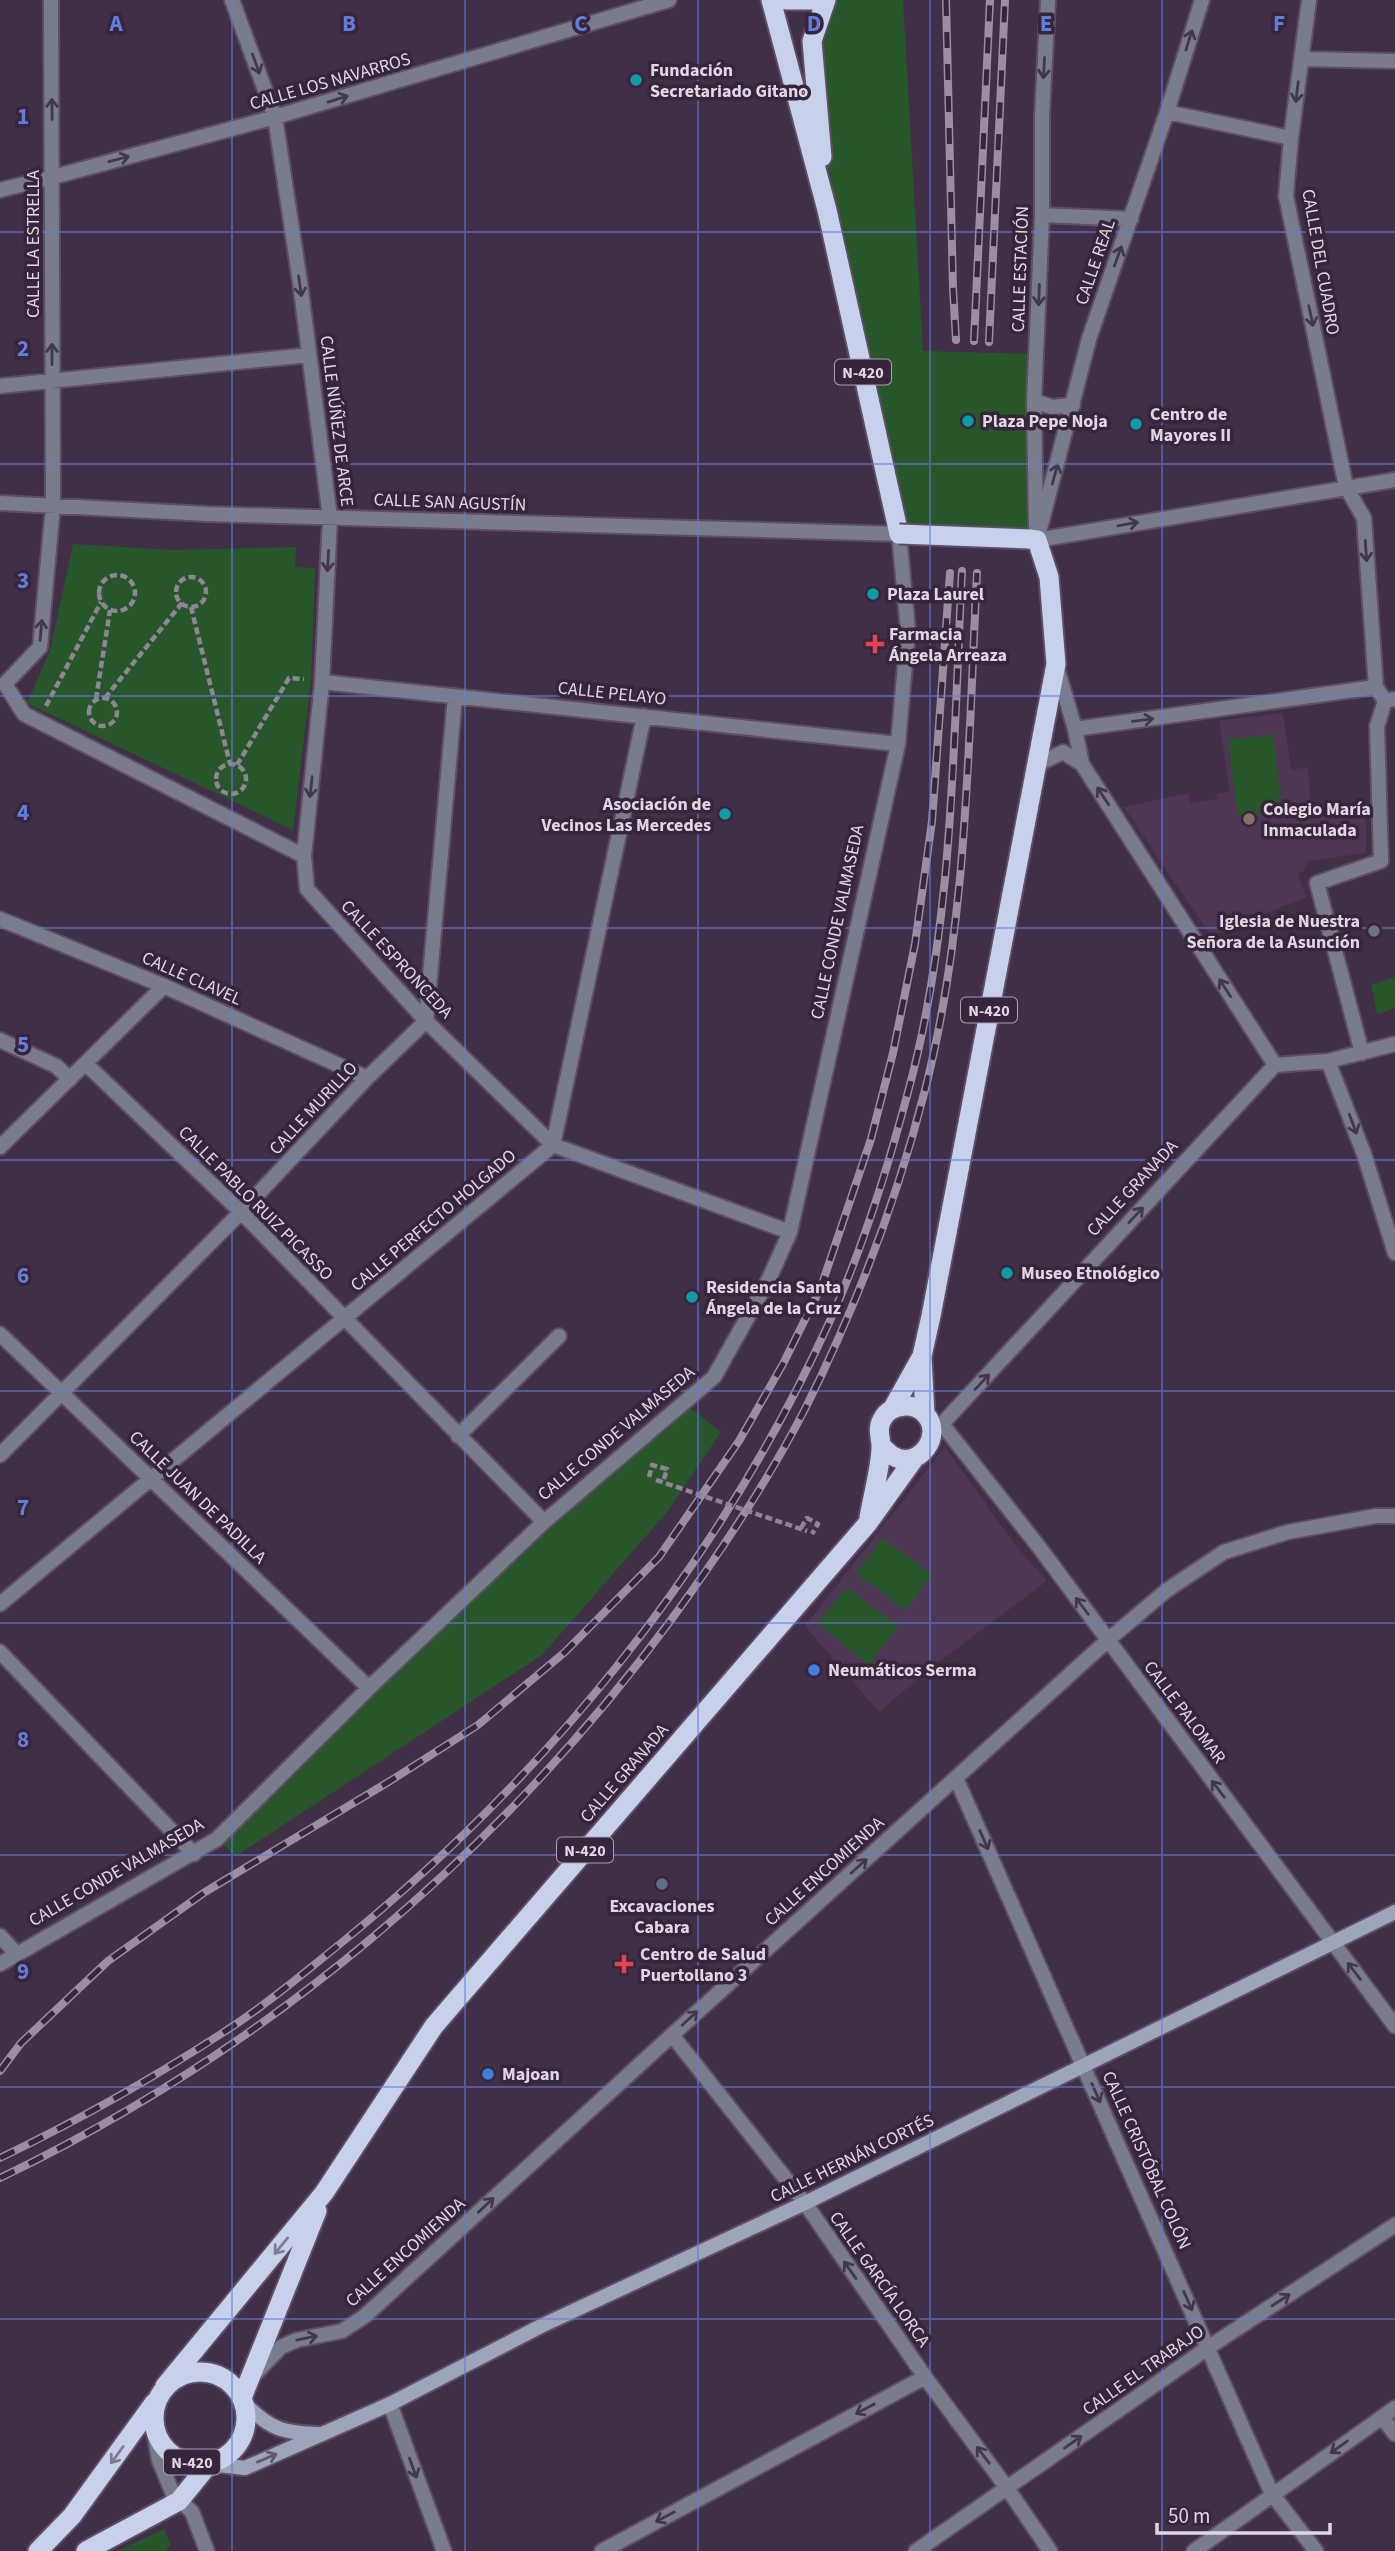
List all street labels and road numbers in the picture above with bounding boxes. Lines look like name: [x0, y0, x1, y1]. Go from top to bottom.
street label: CALLE LOS NAVARROS: [247, 47, 413, 116]
street label: CALLE LA ESTRELLA: [21, 170, 46, 318]
street label: CALLE DEL CUADRO: [1295, 187, 1346, 337]
street label: CALLE ESTACIÓN: [1006, 205, 1035, 333]
street label: CALLE REAL: [1069, 216, 1122, 308]
street label: CALLE NÚÑEZ DE ARCE: [314, 334, 359, 508]
road number: N-420: [835, 360, 891, 384]
street label: CALLE SAN AGUSTÍN: [373, 487, 527, 518]
street label: CALLE PELAYO: [556, 675, 667, 712]
street label: CALLE CONDE VALMASEDA: [805, 822, 870, 1022]
street label: CALLE ESPRONCEDA: [335, 894, 459, 1024]
street label: CALLE CLAVEL: [138, 945, 246, 1012]
road number: N-420: [961, 998, 1017, 1022]
street label: CALLE MURILLO: [264, 1056, 363, 1160]
street label: CALLE PABLO RUIZ PICASSO: [173, 1120, 339, 1286]
street label: CALLE GRANADA: [1081, 1134, 1184, 1242]
street label: CALLE PERFECTO HOLGADO: [345, 1143, 522, 1297]
street label: CALLE CONDE VALMASEDA: [532, 1360, 700, 1507]
street label: CALLE JUAN DE PADILLA: [124, 1425, 272, 1570]
street label: CALLE PALOMAR: [1138, 1656, 1232, 1769]
street label: CALLE GRANADA: [574, 1718, 675, 1828]
street label: CALLE ENCOMIENDA: [759, 1811, 890, 1932]
street label: CALLE CONDE VALMASEDA: [24, 1812, 209, 1933]
road number: N-420: [557, 1838, 613, 1862]
street label: CALLE CRISTÓBAL COLÓN: [1096, 2067, 1197, 2253]
street label: CALLE HERNÁN CORTÉS: [766, 2108, 938, 2209]
street label: CALLE ENCOMIENDA: [340, 2192, 471, 2313]
street label: CALLE GARCÍA LORCA: [823, 2206, 936, 2352]
street label: CALLE EL TRABAJO: [1078, 2319, 1209, 2422]
road number: N-420: [164, 2450, 220, 2474]

